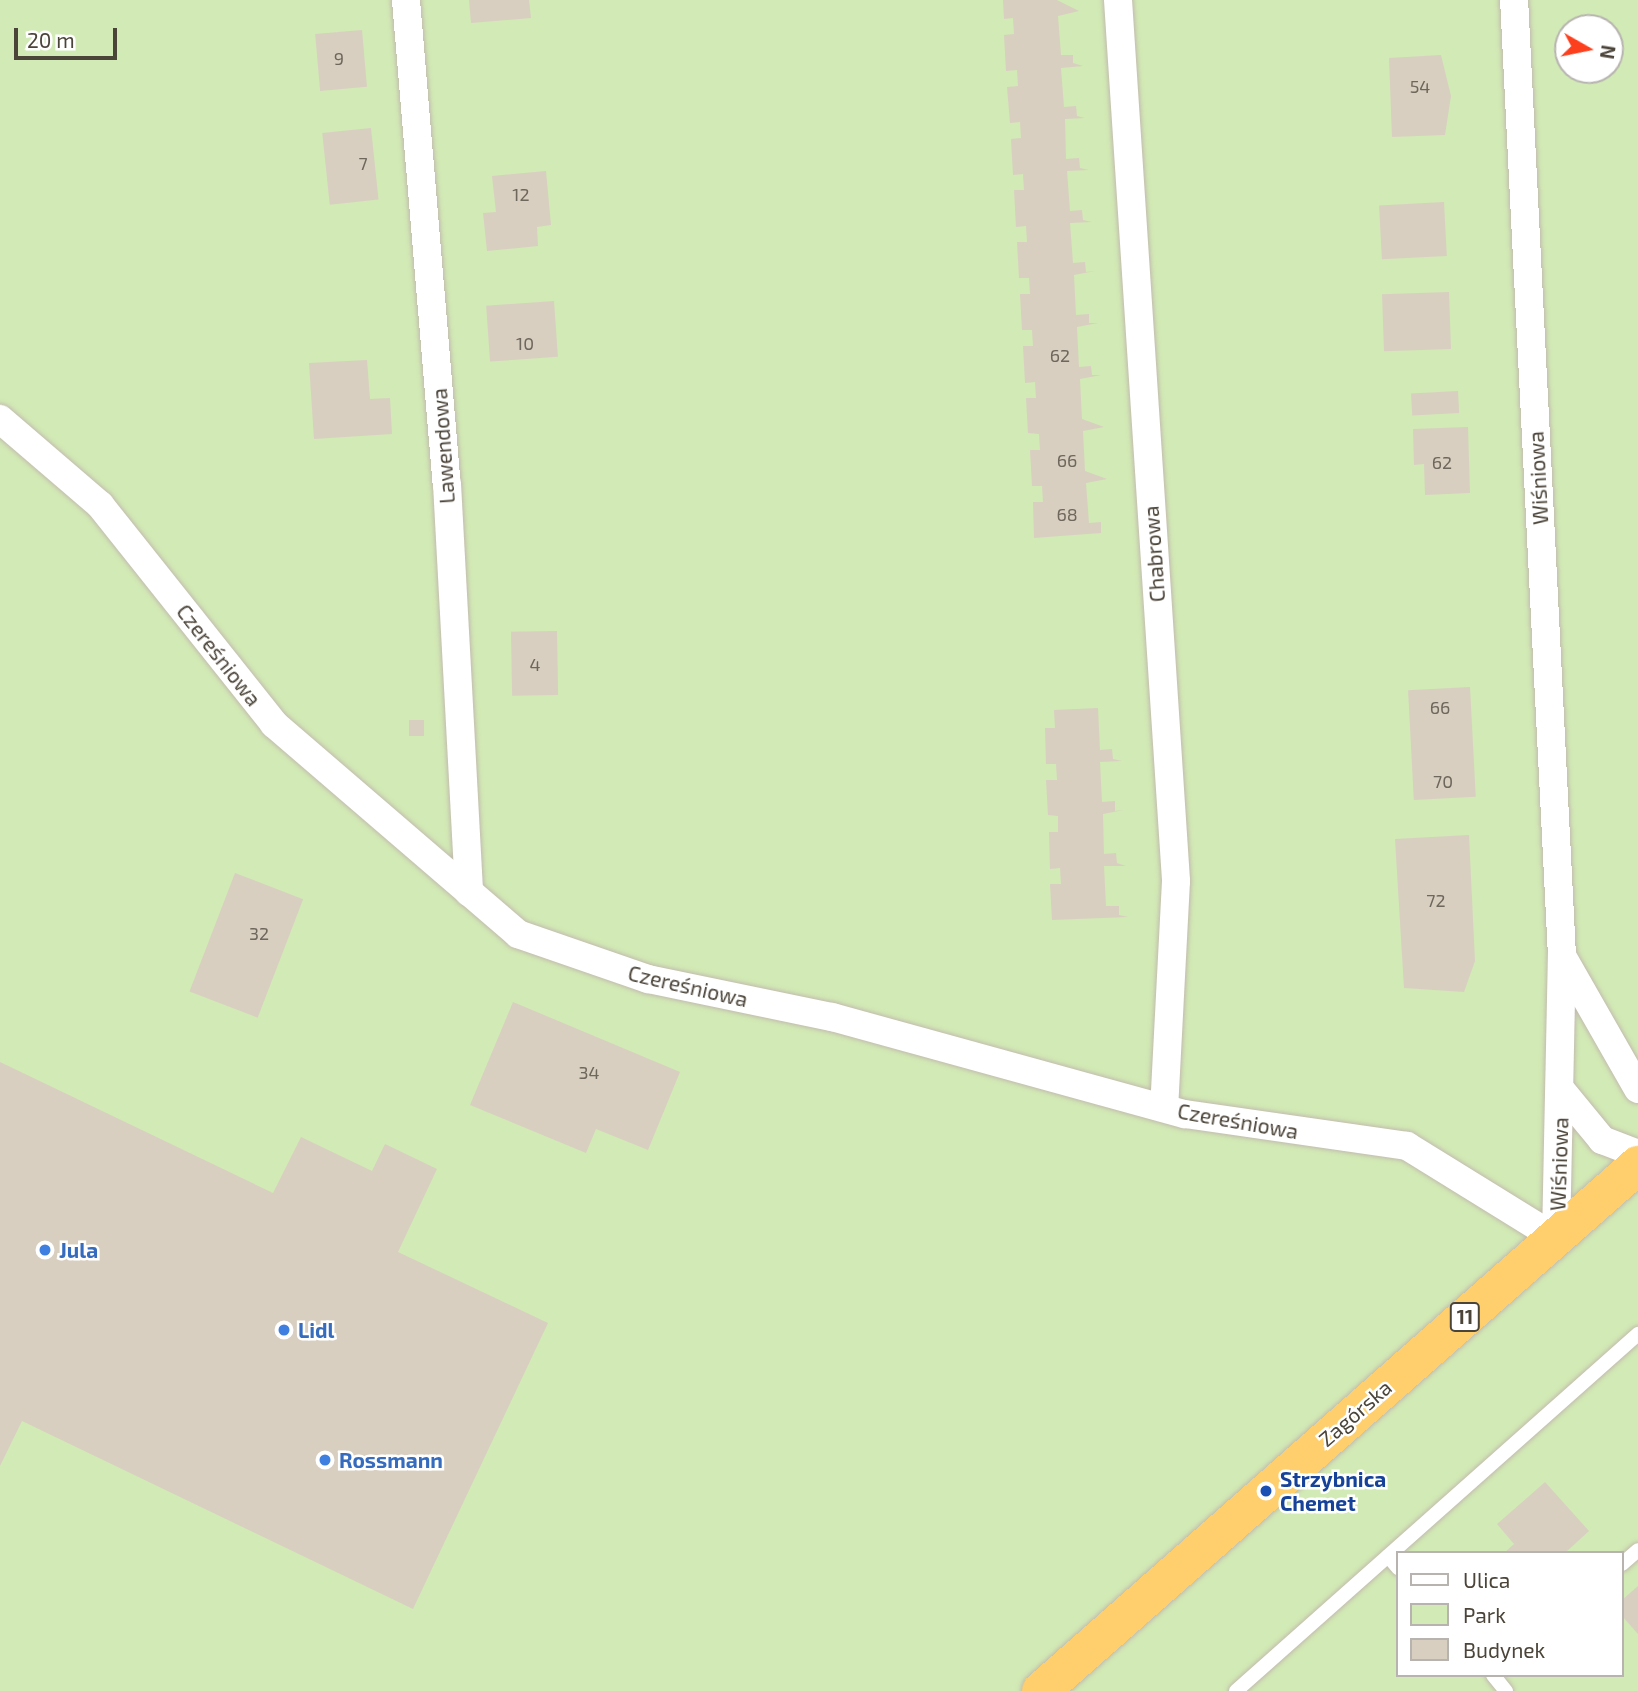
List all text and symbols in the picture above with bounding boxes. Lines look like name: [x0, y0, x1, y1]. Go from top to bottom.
scale bar: [18, 14, 121, 58]
north arrow: [1554, 14, 1624, 84]
text: 20 m: [27, 27, 75, 52]
text: N: [1596, 43, 1621, 61]
house number: 9: [334, 47, 344, 69]
house number: 54: [1410, 75, 1430, 97]
house number: 7: [358, 152, 368, 174]
house number: 12: [512, 183, 530, 205]
house number: 10: [516, 332, 534, 354]
house number: 62: [1050, 344, 1070, 366]
street label: Lawendowa: [426, 387, 460, 505]
street label: Wiśniowa: [1523, 430, 1553, 526]
house number: 66: [1057, 449, 1077, 471]
house number: 62: [1432, 451, 1452, 473]
house number: 68: [1056, 503, 1078, 525]
street label: Chabrowa: [1138, 505, 1170, 603]
street label: Czereśniowa: [171, 599, 267, 711]
house number: 4: [529, 653, 541, 675]
house number: 66: [1430, 696, 1450, 718]
house number: 70: [1433, 770, 1453, 792]
house number: 72: [1426, 889, 1446, 911]
house number: 32: [249, 922, 269, 944]
street label: Czereśniowa: [626, 960, 750, 1012]
house number: 34: [578, 1061, 600, 1083]
street label: Czereśniowa: [1176, 1098, 1300, 1144]
street label: Wiśniowa: [1545, 1117, 1573, 1211]
place label: Jula: [59, 1237, 98, 1263]
marker: Jula: [37, 1242, 53, 1258]
road number: 11: [1449, 1302, 1481, 1332]
place label: Lidl: [298, 1317, 334, 1343]
marker: Lidl: [276, 1322, 292, 1338]
street label: Zagórska: [1313, 1375, 1397, 1451]
place label: Rossmann: [339, 1447, 443, 1473]
marker: Rossmann: [317, 1452, 333, 1468]
place label: Strzybnica Chemet: [1280, 1466, 1386, 1516]
marker: Strzybnica Chemet: [1258, 1483, 1274, 1499]
legend: [1396, 1551, 1624, 1677]
text: Ulica: [1463, 1567, 1510, 1592]
text: Park: [1463, 1602, 1506, 1627]
text: Budynek: [1463, 1637, 1545, 1662]

